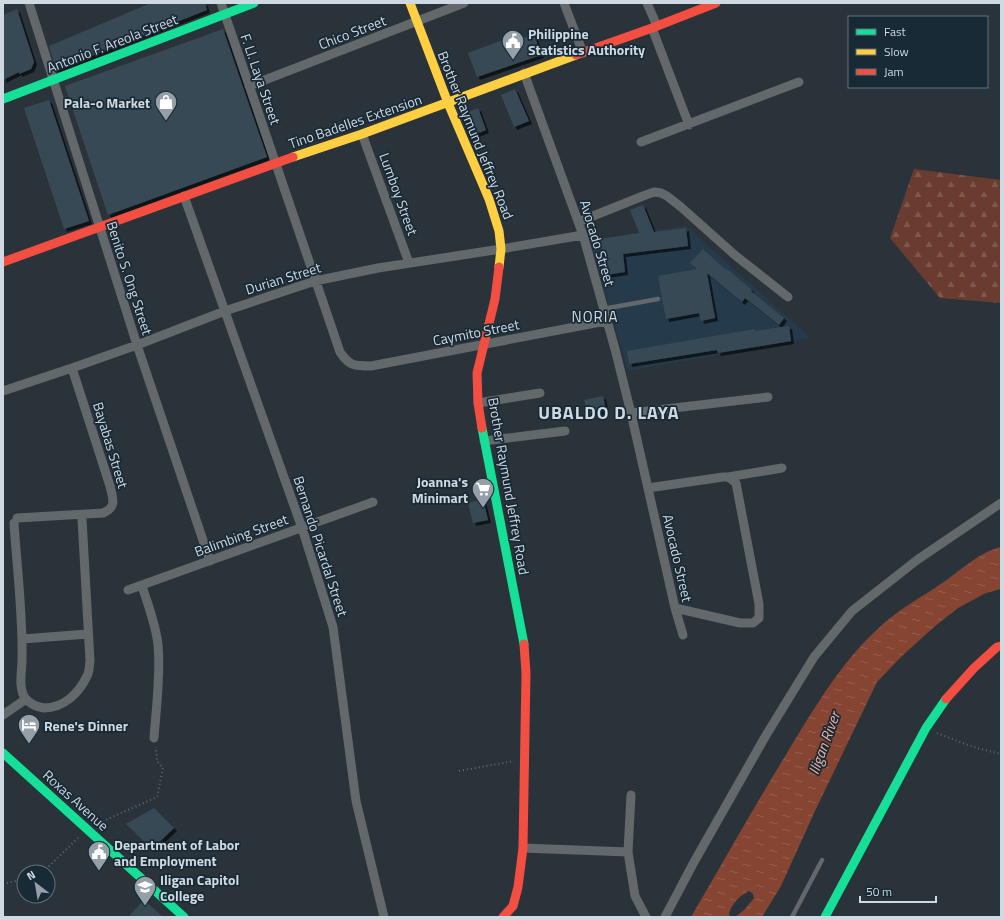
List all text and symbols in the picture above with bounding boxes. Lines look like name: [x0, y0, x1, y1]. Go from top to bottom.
street label: Antonio F. Areola Street: [44, 8, 181, 78]
street label: Chico Street: [315, 9, 389, 54]
legend: [848, 16, 988, 88]
text: Fast: [884, 22, 907, 41]
place label: Philippine Statistics Authority: [528, 23, 645, 60]
public building icon: Philippine Statistics Authority: [500, 28, 526, 61]
street label: F. Ll. Laya Street: [236, 31, 286, 127]
text: Slow: [884, 42, 909, 61]
street label: Brother Raymund Jeffrey Road: [433, 48, 519, 222]
text: Jam: [884, 62, 904, 81]
street label: Tino Badelles Extension: [286, 88, 424, 154]
shop icon: Pala-o Market: [153, 89, 179, 122]
place label: Pala-o Market: [64, 92, 150, 113]
street label: Lumboy Street: [374, 150, 424, 238]
street label: Avocado Street: [575, 197, 621, 289]
street label: Benito S. Ong Street: [102, 218, 158, 338]
street label: Durian Street: [243, 257, 323, 299]
district label: NORIA: [572, 305, 618, 328]
street label: Caymito Street: [431, 313, 521, 351]
street label: Brother Raymund Jeffrey Road: [483, 396, 535, 576]
street label: Bayabas Street: [88, 399, 134, 491]
district label: UBALDO D. LAYA: [538, 399, 680, 426]
place label: Joanna's Minimart: [412, 471, 468, 508]
street label: Bernando Picardal Street: [288, 473, 354, 619]
supermarket icon: Joanna's Minimart: [470, 476, 496, 509]
street label: Balimbing Street: [191, 508, 291, 562]
street label: Avocado Street: [658, 512, 698, 604]
water label: Iligan River: [802, 706, 847, 777]
hotel icon: Rene's Dinner: [16, 712, 42, 745]
place label: Rene's Dinner: [44, 715, 128, 736]
street label: Roxas Avenue: [38, 765, 114, 835]
place label: Department of Labor and Employment: [114, 834, 240, 871]
public building icon: Department of Labor and Employment: [86, 839, 112, 872]
north arrow: [16, 864, 56, 904]
text: N: [23, 867, 38, 884]
place label: Iligan Capitol College: [160, 869, 239, 906]
school or university icon: Iligan Capitol College: [132, 874, 158, 907]
scale bar: [860, 878, 936, 904]
text: 50 m: [866, 882, 892, 901]

